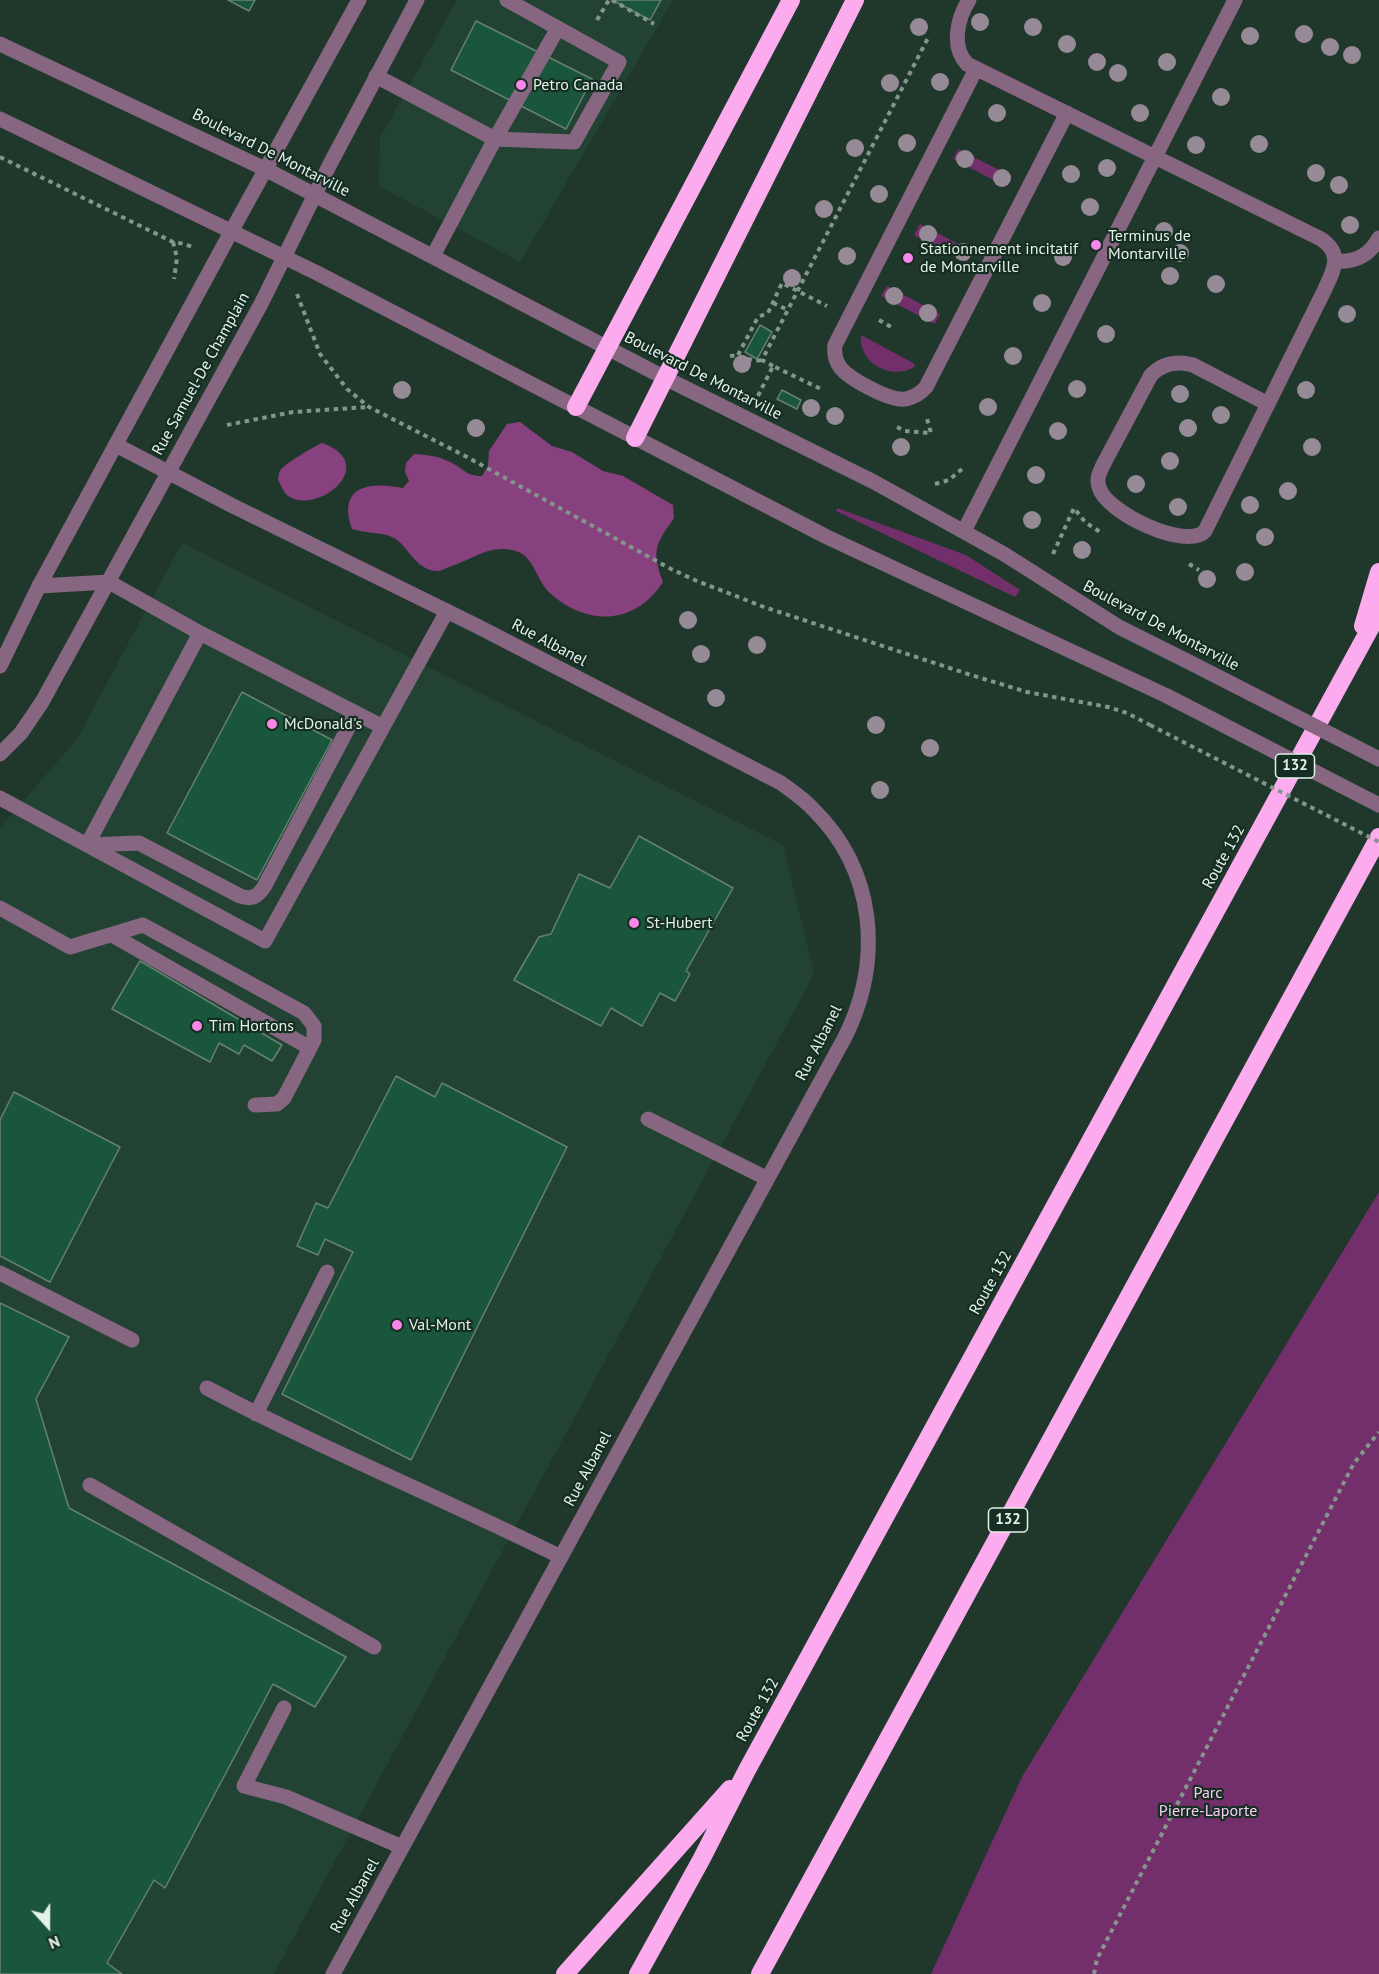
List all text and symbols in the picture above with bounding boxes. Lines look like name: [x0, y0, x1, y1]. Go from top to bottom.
place label: Petro Canada: [533, 75, 623, 95]
marker: Petro Canada: [514, 78, 528, 92]
street label: Boulevard De Montarville: [189, 105, 353, 201]
place label: Terminus de Montarville: [1108, 226, 1191, 264]
marker: Terminus de Montarville: [1089, 238, 1103, 252]
place label: Stationnement incitatif de Montarville: [920, 239, 1078, 277]
marker: Stationnement incitatif de Montarville: [901, 251, 915, 265]
street label: Rue Samuel-De Champlain: [148, 289, 254, 459]
street label: Boulevard De Montarville: [621, 328, 785, 424]
street label: Boulevard De Montarville: [1080, 577, 1242, 675]
street label: Rue Albanel: [508, 615, 590, 671]
place label: McDonald's: [284, 714, 362, 734]
marker: McDonald's: [265, 717, 279, 731]
road number: 132: [1276, 754, 1314, 778]
street label: Route 132: [1199, 822, 1249, 892]
place label: St-Hubert: [646, 913, 713, 933]
marker: St-Hubert: [627, 916, 641, 930]
street label: Rue Albanel: [792, 1002, 846, 1084]
place label: Tim Hortons: [209, 1016, 294, 1036]
marker: Tim Hortons: [190, 1019, 204, 1033]
street label: Route 132: [966, 1248, 1016, 1318]
place label: Val-Mont: [409, 1315, 471, 1335]
marker: Val-Mont: [390, 1318, 404, 1332]
street label: Rue Albanel: [560, 1428, 616, 1510]
road number: 132: [988, 1508, 1028, 1532]
street label: Route 132: [733, 1675, 783, 1745]
park label: Parc Pierre-Laporte: [1159, 1783, 1257, 1821]
street label: Rue Albanel: [327, 1855, 383, 1937]
north arrow: [18, 1896, 78, 1956]
text: N: [46, 1932, 63, 1954]

